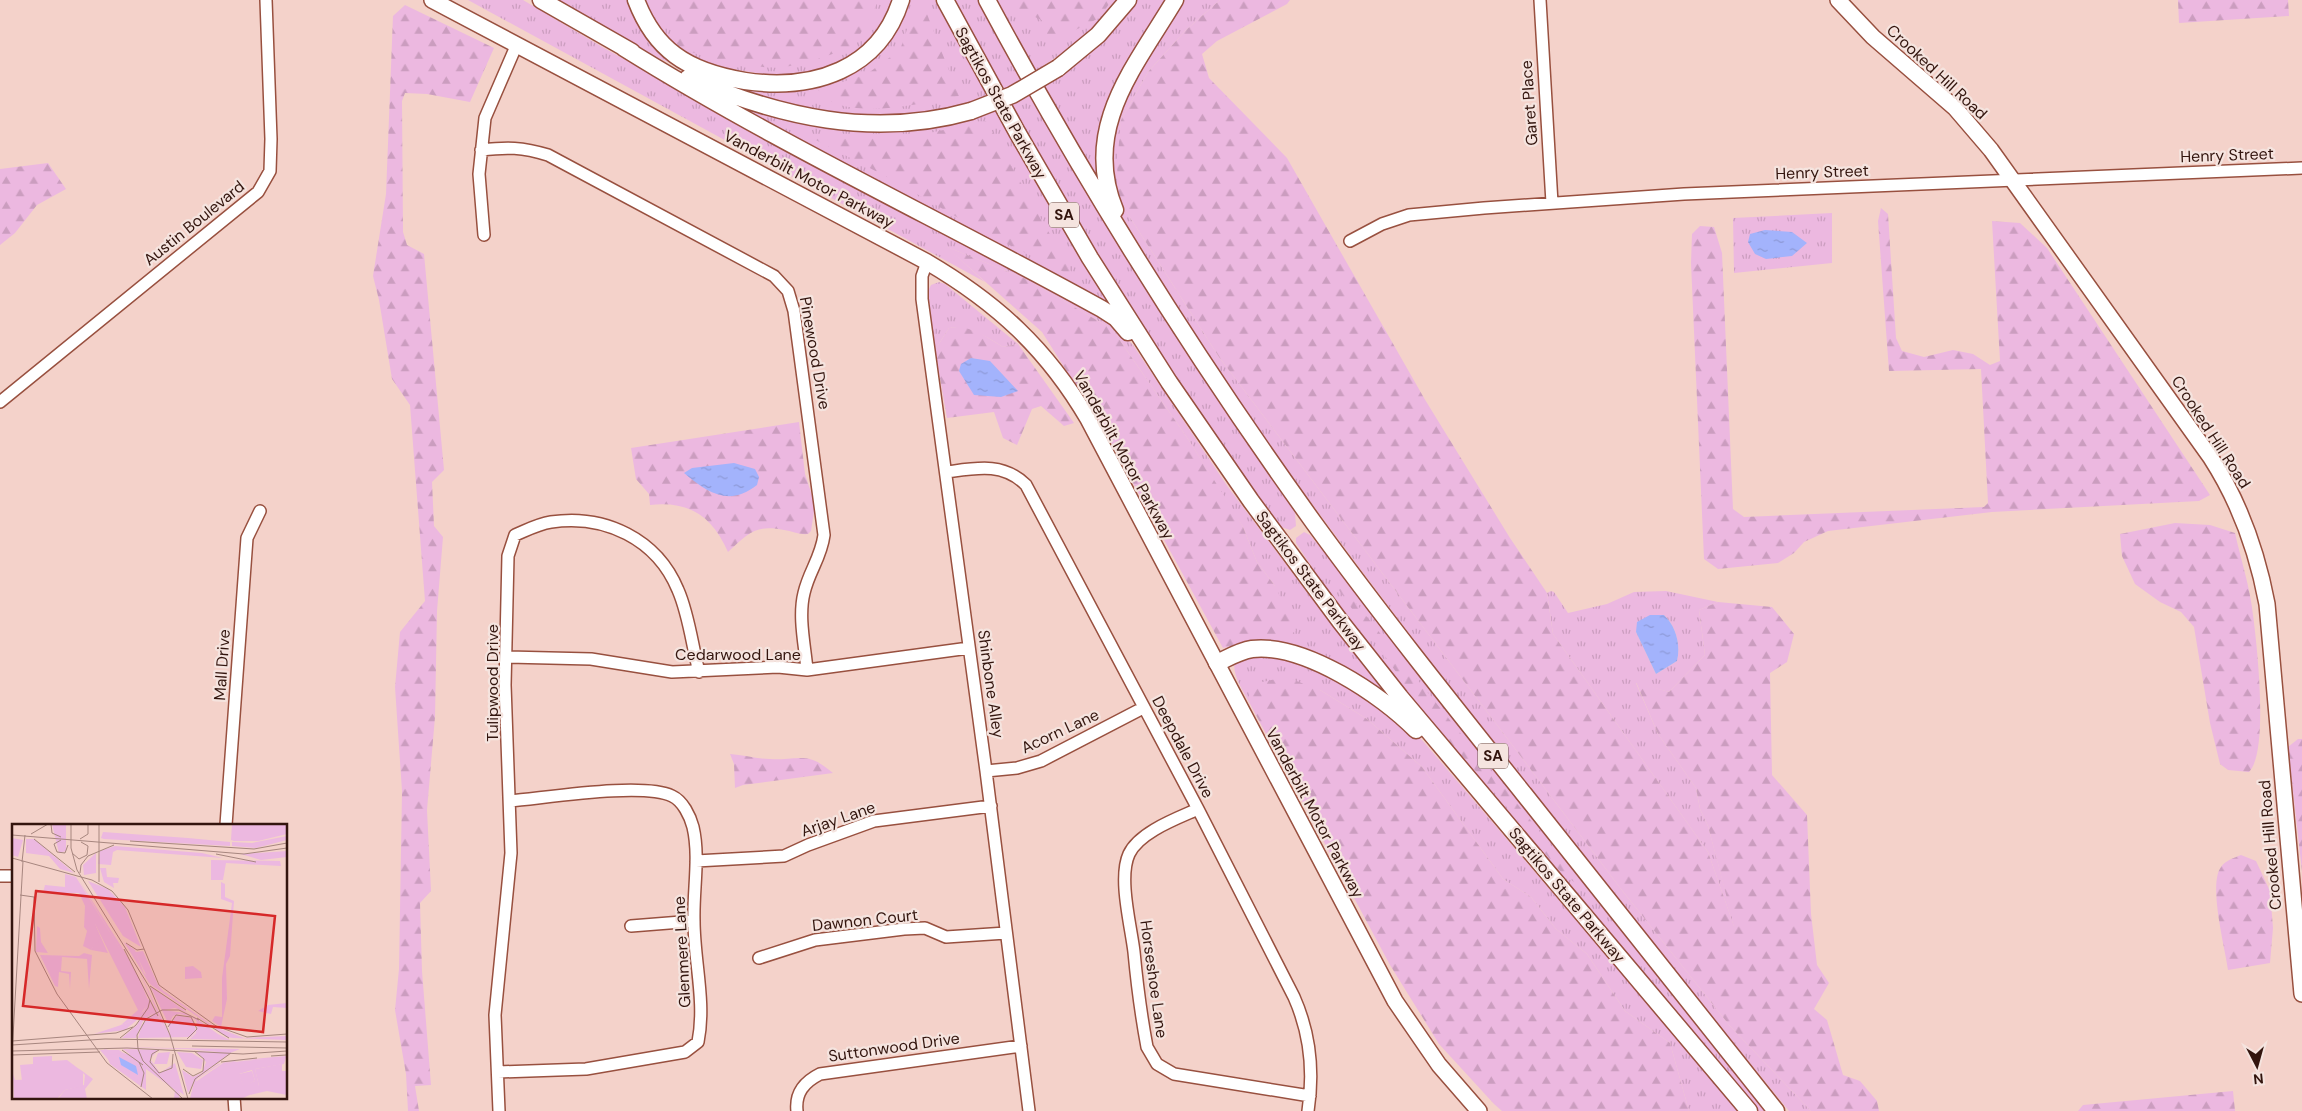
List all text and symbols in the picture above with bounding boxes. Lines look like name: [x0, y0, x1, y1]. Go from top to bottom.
street label: Crooked Hill Road: [1882, 20, 1992, 124]
street label: Sagtikos State Parkway: [950, 23, 1052, 183]
street label: Garet Place: [1516, 60, 1542, 146]
street label: Vanderbilt Motor Parkway: [720, 125, 898, 233]
street label: Henry Street: [2180, 143, 2274, 167]
street label: Henry Street: [1775, 160, 1869, 184]
street label: Austin Boulevard: [139, 176, 249, 270]
road number: SA: [1049, 202, 1079, 228]
street label: Pinewood Drive: [795, 295, 835, 411]
street label: Vanderbilt Motor Parkway: [1069, 367, 1179, 543]
street label: Crooked Hill Road: [2167, 372, 2255, 492]
street label: Sagtikos State Parkway: [1251, 507, 1371, 656]
street label: Tulipwood Drive: [482, 624, 503, 742]
street label: Mall Drive: [209, 629, 235, 701]
street label: Shinbone Alley: [973, 629, 1009, 740]
street label: Cedarwood Lane: [675, 644, 801, 665]
street label: Deepdale Drive: [1147, 692, 1219, 802]
street label: Acorn Lane: [1018, 704, 1102, 758]
street label: Vanderbilt Motor Parkway: [1261, 724, 1369, 902]
road number: SA: [1478, 744, 1508, 768]
street label: Crooked Hill Road: [2254, 779, 2286, 911]
street label: Arjay Lane: [798, 796, 878, 842]
street label: Sagtikos State Parkway: [1504, 823, 1630, 967]
inset map: [12, 824, 288, 1098]
street label: Glenmere Lane: [669, 896, 695, 1008]
street label: Dawnon Court: [811, 904, 919, 936]
street label: Horseshoe Lane: [1135, 919, 1173, 1039]
street label: Suttonwood Drive: [827, 1027, 961, 1067]
north arrow: [2232, 1041, 2282, 1091]
text: N: [2252, 1069, 2264, 1088]

